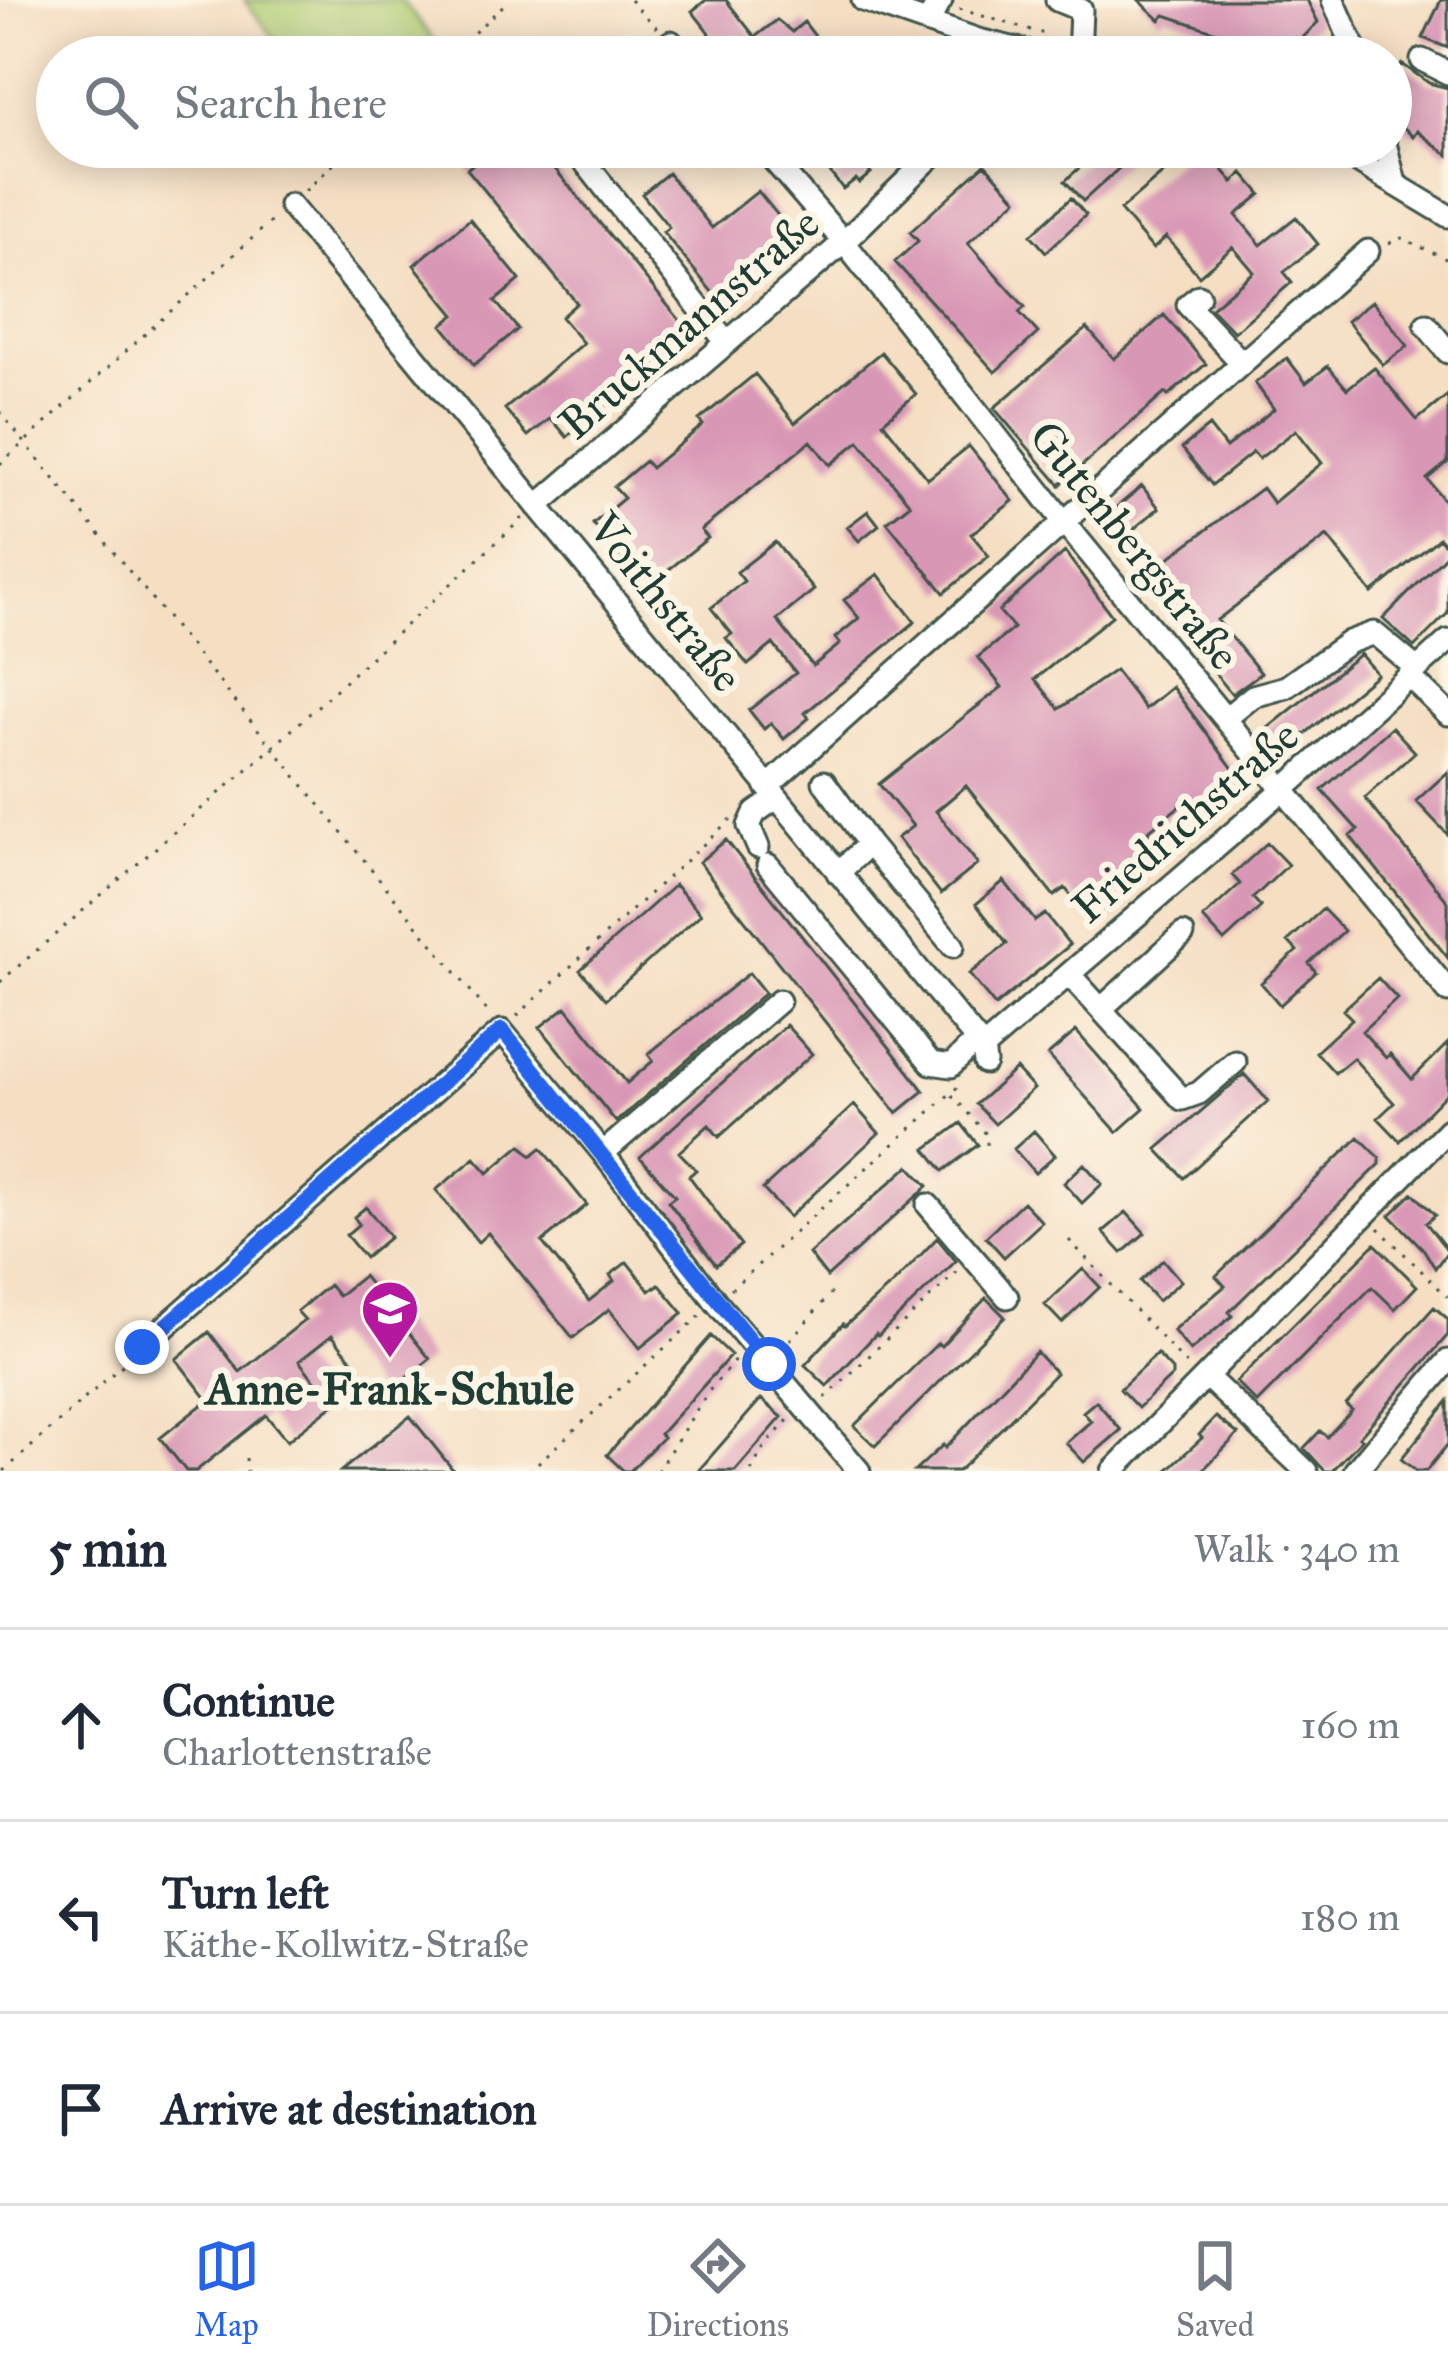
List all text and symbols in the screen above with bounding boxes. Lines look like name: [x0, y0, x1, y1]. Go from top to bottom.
search box: [36, 36, 1412, 168]
icon: search: [78, 69, 144, 135]
text: Search here: [174, 75, 387, 130]
street label: Bruckmannstraße: [548, 195, 830, 451]
street label: Gutenbergstraße: [1018, 409, 1252, 681]
street label: Voithstraße: [576, 501, 755, 703]
street label: Friedrichstraße: [1061, 708, 1309, 934]
school or university icon: Anne-Frank-Schule: [359, 1278, 421, 1360]
route end: [115, 1320, 169, 1374]
route start: [742, 1337, 796, 1391]
place label: Anne-Frank-Schule: [203, 1361, 575, 1416]
text: 5 min: [48, 1518, 167, 1580]
text: Walk · 340 m: [1193, 1525, 1400, 1573]
text: Continue: [162, 1673, 335, 1728]
icon: ahead: [48, 1692, 114, 1758]
text: 160 m: [1301, 1701, 1400, 1749]
text: Charlottenstraße: [162, 1728, 432, 1776]
text: Turn left: [162, 1865, 329, 1920]
icon: left: [48, 1884, 114, 1950]
text: 180 m: [1300, 1893, 1400, 1941]
text: Käthe-Kollwitz-Straße: [162, 1920, 529, 1968]
icon: arrive: [48, 2076, 114, 2142]
text: Arrive at destination: [162, 2081, 537, 2136]
tab: Map: [194, 2233, 260, 2345]
tab: Directions: [647, 2233, 789, 2345]
tab: Saved: [1176, 2233, 1254, 2345]

